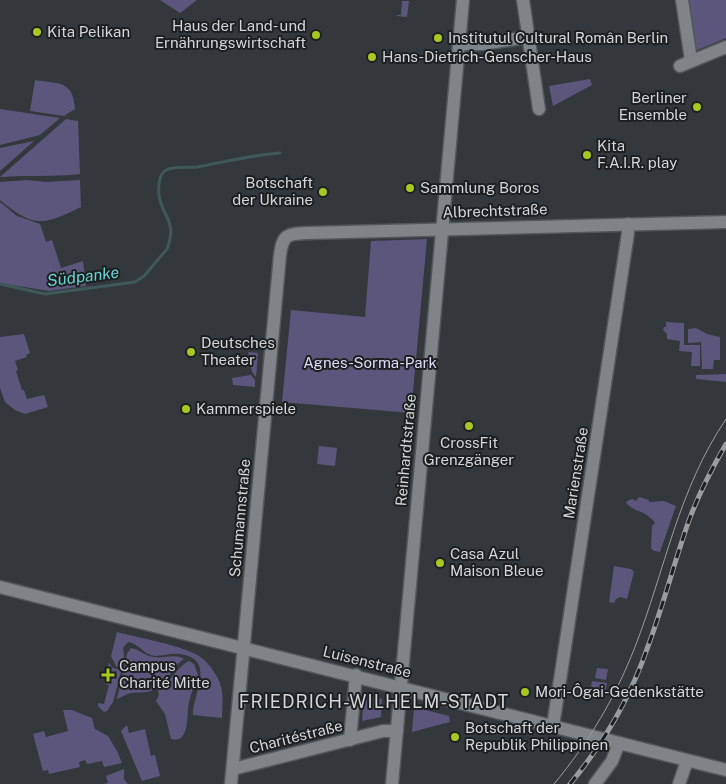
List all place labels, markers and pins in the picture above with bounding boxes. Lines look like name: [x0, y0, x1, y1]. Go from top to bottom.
place label: Haus der Land- und Ernährungswirtschaft: [155, 17, 306, 51]
place label: Kita Pelikan: [47, 23, 130, 40]
marker: Kita Pelikan: [31, 26, 43, 38]
marker: Haus der Land- und Ernährungswirtschaft: [310, 29, 322, 41]
place label: Institutul Cultural Român Berlin: [448, 29, 668, 46]
marker: Institutul Cultural Român Berlin: [432, 32, 444, 44]
place label: Hans-Dietrich-Genscher-Haus: [382, 48, 592, 65]
marker: Hans-Dietrich-Genscher-Haus: [366, 51, 378, 63]
place label: Berliner Ensemble: [619, 89, 687, 123]
marker: Berliner Ensemble: [691, 101, 703, 113]
place label: Kita F.A.I.R. play: [597, 137, 677, 171]
marker: Kita F.A.I.R. play: [581, 149, 593, 161]
place label: Botschaft der Ukraine: [232, 174, 313, 208]
place label: Sammlung Boros: [420, 179, 539, 196]
marker: Sammlung Boros: [404, 182, 416, 194]
marker: Botschaft der Ukraine: [317, 186, 329, 198]
place label: Deutsches Theater: [201, 334, 275, 368]
marker: Deutsches Theater: [185, 346, 197, 358]
place label: Kammerspiele: [196, 400, 296, 417]
marker: Kammerspiele: [180, 403, 192, 415]
marker: CrossFit Grenzgänger: [463, 420, 475, 432]
place label: CrossFit Grenzgänger: [424, 434, 514, 468]
place label: Casa Azul Maison Bleue: [450, 545, 544, 579]
marker: Casa Azul Maison Bleue: [434, 557, 446, 569]
place label: Campus Charité Mitte: [119, 657, 210, 691]
marker: Campus Charité Mitte: [101, 668, 115, 682]
place label: Mori-Ôgai-Gedenkstätte: [535, 683, 704, 700]
marker: Mori-Ôgai-Gedenkstätte: [519, 686, 531, 698]
place label: Botschaft der Republik Philippinen: [465, 719, 608, 753]
marker: Botschaft der Republik Philippinen: [449, 731, 461, 743]

